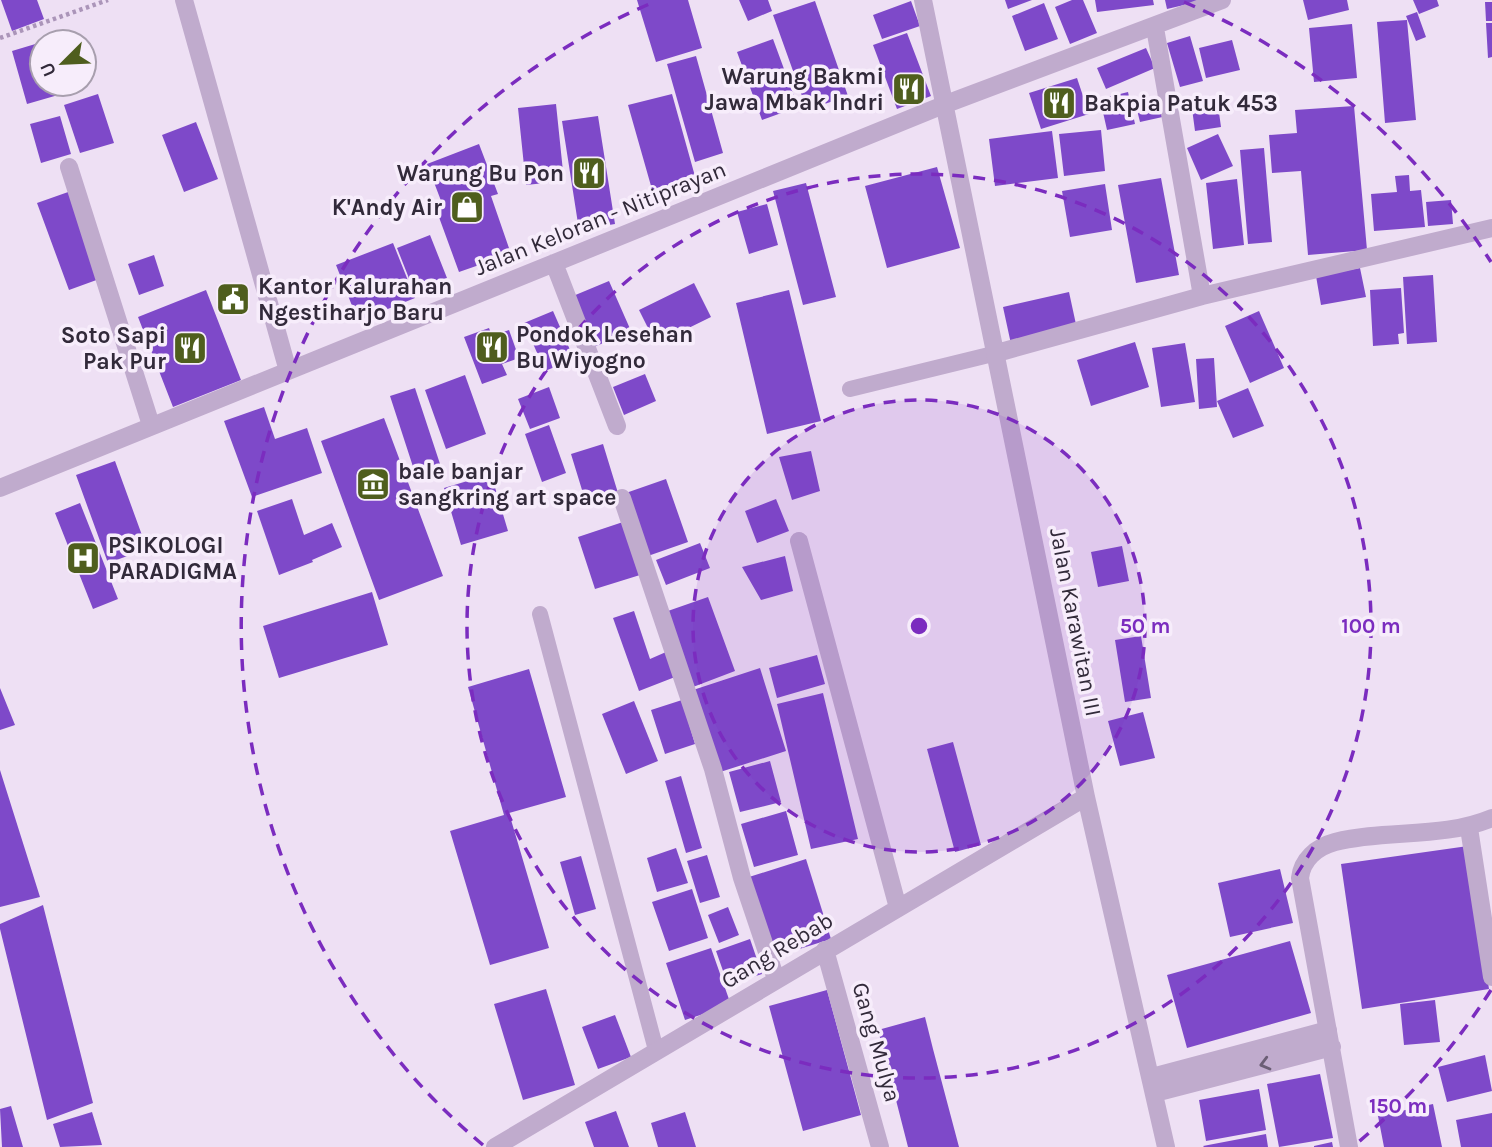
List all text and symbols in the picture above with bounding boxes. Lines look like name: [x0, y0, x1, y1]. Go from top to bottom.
north arrow: [28, 28, 98, 98]
text: U: [36, 59, 61, 80]
place label: Warung Bakmi Jawa Mbak Indri: [704, 63, 884, 116]
restaurant icon: Warung Bakmi Jawa Mbak Indri: [890, 70, 928, 108]
restaurant icon: Bakpia Patuk 453: [1040, 84, 1078, 122]
place label: Bakpia Patuk 453: [1084, 90, 1278, 117]
restaurant icon: Warung Bu Pon: [570, 154, 608, 192]
street label: Jalan Keloran - Nitiprayan: [471, 156, 730, 281]
place label: Warung Bu Pon: [397, 160, 564, 187]
shop icon: K'Andy Air: [448, 188, 486, 226]
place label: K'Andy Air: [332, 194, 442, 221]
place label: Kantor Kalurahan Ngestiharjo Baru: [258, 273, 452, 326]
public building icon: Kantor Kalurahan Ngestiharjo Baru: [214, 280, 252, 318]
place label: Pondok Lesehan Bu Wiyogno: [516, 321, 693, 374]
place label: Soto Sapi Pak Pur: [61, 322, 166, 375]
restaurant icon: Pondok Lesehan Bu Wiyogno: [473, 328, 511, 366]
restaurant icon: Soto Sapi Pak Pur: [171, 329, 209, 367]
place label: bale banjar sangkring art space: [398, 458, 616, 511]
museum icon: bale banjar sangkring art space: [354, 465, 392, 503]
street label: Jalan Karawitan III: [1044, 526, 1107, 719]
place label: PSIKOLOGI PARADIGMA: [108, 532, 237, 585]
hospital icon: PSIKOLOGI PARADIGMA: [64, 539, 102, 577]
centre of rings: [907, 614, 931, 638]
text: 50 m: [1120, 614, 1170, 638]
text: 100 m: [1341, 614, 1401, 638]
street label: Gang Rebab: [716, 907, 838, 994]
street label: Gang Mulya: [847, 979, 906, 1105]
one-way arrow: [1260, 1055, 1272, 1070]
text: 150 m: [1369, 1094, 1427, 1118]

